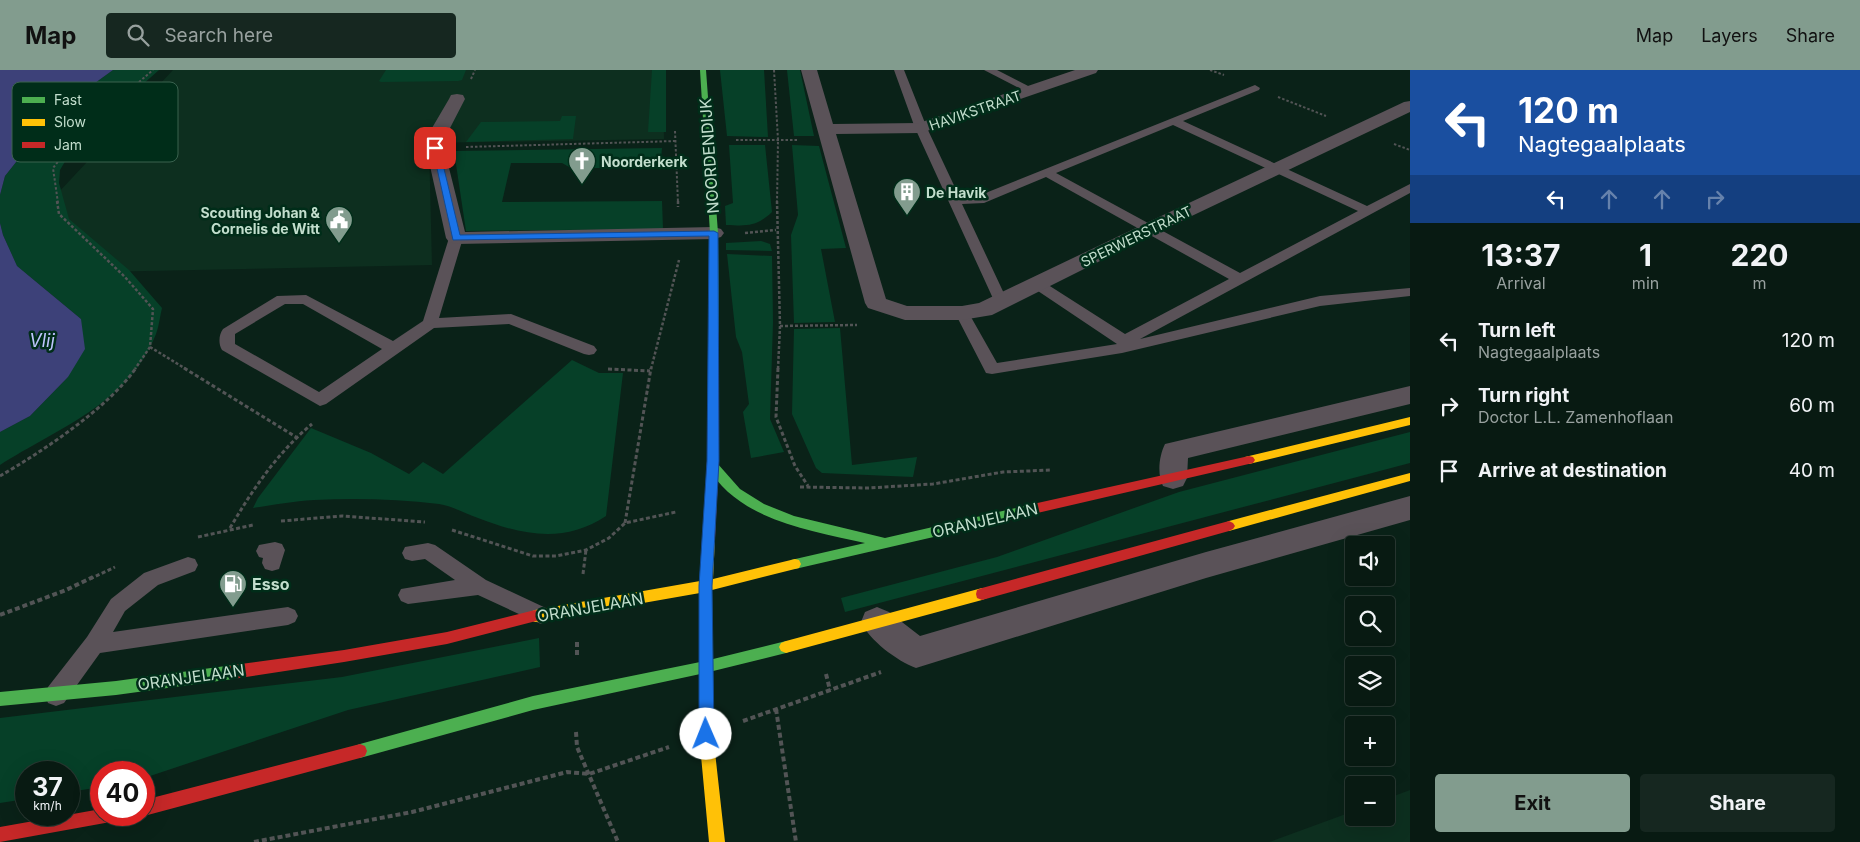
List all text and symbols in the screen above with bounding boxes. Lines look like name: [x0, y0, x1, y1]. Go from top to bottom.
search box: [106, 13, 456, 58]
text: Map: [25, 21, 76, 50]
icon: search: [124, 21, 152, 49]
text: Search here: [164, 24, 273, 47]
text: Map: [1636, 25, 1673, 46]
text: Layers: [1701, 25, 1758, 46]
text: Share: [1786, 25, 1835, 46]
legend: [12, 82, 178, 162]
street label: HAVIKSTRAAT: [927, 86, 1023, 134]
text: 120 m: [1518, 89, 1619, 131]
icon: left: [1435, 90, 1500, 155]
text: Fast: [54, 91, 82, 108]
street label: NOORDENDIJK: [695, 97, 723, 214]
text: Slow: [54, 113, 86, 130]
pin: [414, 127, 456, 169]
text: Nagtegaalplaats: [1518, 131, 1686, 157]
icon: arrive: [421, 134, 449, 162]
text: Jam: [54, 136, 82, 153]
church icon: Noorderkerk: [567, 146, 597, 185]
place label: Noorderkerk: [601, 153, 688, 170]
building icon: De Havik: [892, 177, 922, 216]
place label: De Havik: [926, 184, 987, 201]
icon: left: [1542, 185, 1570, 213]
icon: ahead: [1595, 185, 1623, 213]
icon: ahead: [1648, 185, 1676, 213]
icon: right: [1701, 185, 1729, 213]
street label: SPERWERSTRAAT: [1078, 202, 1194, 270]
place label: Scouting Johan & Cornelis de Witt: [200, 204, 321, 237]
public building icon: Scouting Johan & Cornelis de Witt: [324, 205, 354, 244]
text: 13:37: [1481, 237, 1561, 273]
text: 1: [1639, 237, 1652, 273]
text: 220: [1731, 237, 1789, 273]
text: Arrival: [1496, 273, 1546, 293]
text: min: [1632, 273, 1659, 293]
text: m: [1753, 273, 1767, 293]
text: Turn left: [1478, 319, 1556, 342]
icon: left: [1435, 327, 1463, 355]
text: 120 m: [1782, 329, 1835, 352]
water label: Vlij: [29, 330, 55, 351]
text: Nagtegaalplaats: [1478, 342, 1600, 362]
text: Turn right: [1478, 384, 1569, 407]
icon: right: [1435, 392, 1463, 420]
text: 60 m: [1789, 394, 1835, 417]
text: Doctor L.L. Zamenhoflaan: [1478, 407, 1673, 427]
icon: arrive: [1435, 457, 1463, 485]
text: Arrive at destination: [1478, 459, 1667, 482]
text: 40 m: [1789, 459, 1835, 482]
street label: ORANJELAAN: [930, 498, 1040, 542]
map controls: [1345, 536, 1395, 826]
button: sound: [1345, 536, 1395, 586]
fuel station icon: Esso: [218, 569, 248, 608]
place label: Esso: [252, 574, 290, 594]
street label: ORANJELAAN: [535, 588, 645, 626]
button: search: [1345, 596, 1395, 646]
button: layers: [1345, 656, 1395, 706]
street label: ORANJELAAN: [136, 660, 246, 694]
position arrow: [679, 707, 731, 759]
button: +: [1345, 716, 1395, 766]
speed limit sign: 40: [90, 761, 155, 826]
text: 37: [32, 772, 63, 802]
button: Exit: [1435, 774, 1630, 832]
button: Share: [1640, 774, 1835, 832]
button: −: [1345, 776, 1395, 826]
text: km/h: [33, 798, 62, 813]

